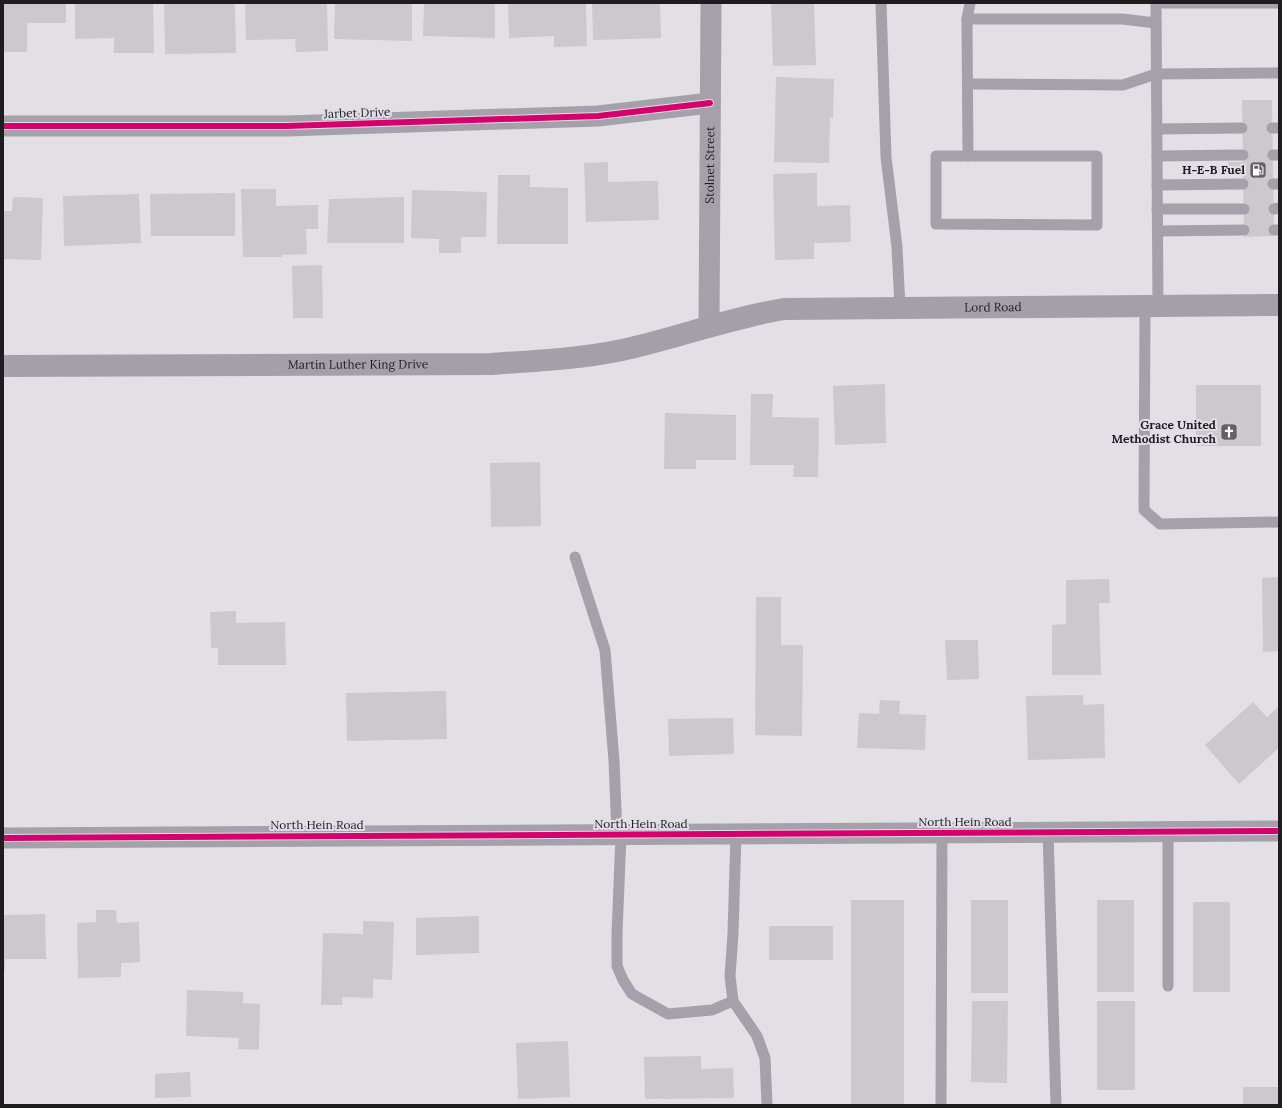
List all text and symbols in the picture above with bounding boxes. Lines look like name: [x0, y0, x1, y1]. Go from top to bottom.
street label: Jarbet Drive: [322, 104, 391, 121]
street label: Stolnet Street: [702, 126, 717, 204]
fuel station icon: H-E-B Fuel: [1248, 160, 1268, 180]
place label: H-E-B Fuel: [1182, 162, 1245, 177]
street label: Lord Road: [964, 299, 1022, 315]
street label: Martin Luther King Drive: [288, 356, 429, 372]
place label: Grace United Methodist Church: [1112, 417, 1217, 446]
church icon: Grace United Methodist Church: [1219, 422, 1239, 442]
street label: North Hein Road: [918, 814, 1012, 829]
street label: North Hein Road: [594, 816, 688, 831]
street label: North Hein Road: [270, 817, 364, 832]

